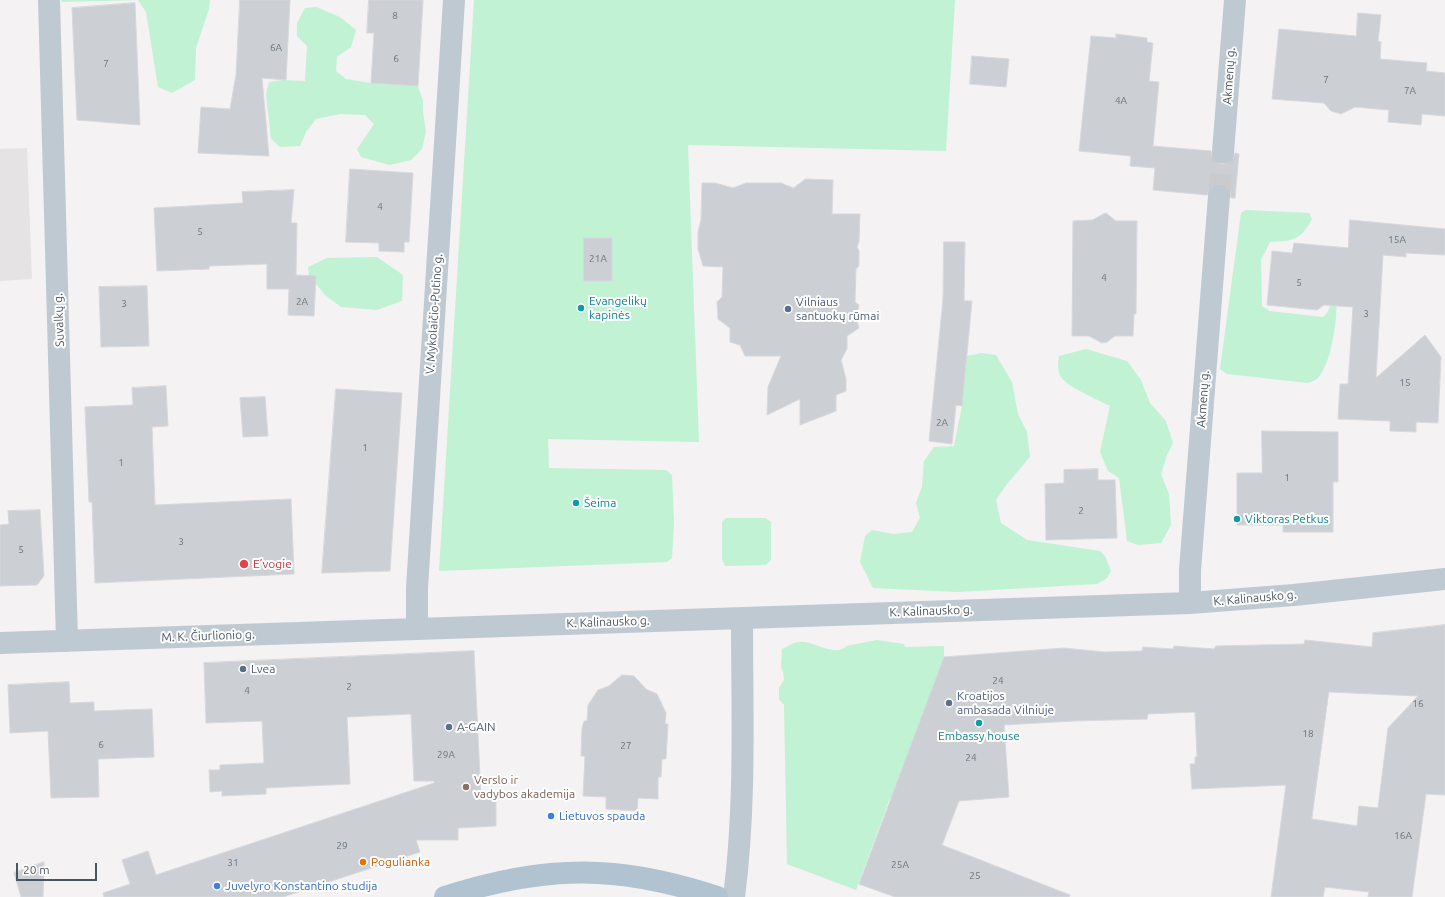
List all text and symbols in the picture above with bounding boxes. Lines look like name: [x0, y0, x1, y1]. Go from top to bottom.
house number: 8: [392, 10, 398, 22]
house number: 6A: [270, 42, 282, 54]
street label: Akmenų g.: [1220, 47, 1238, 105]
house number: 6: [393, 53, 399, 65]
house number: 7: [103, 58, 109, 70]
house number: 7: [1323, 74, 1329, 86]
house number: 7A: [1404, 85, 1416, 97]
house number: 4A: [1115, 95, 1127, 107]
house number: 4: [377, 201, 383, 213]
house number: 5: [197, 226, 203, 238]
house number: 15A: [1388, 234, 1406, 246]
street label: V. Mykolaičio-Putino g.: [423, 253, 445, 375]
house number: 21A: [589, 253, 607, 265]
house number: 4: [1101, 272, 1107, 284]
house number: 5: [1296, 277, 1302, 289]
street label: Suvalkų g.: [51, 293, 67, 347]
place label: Evangelikų kapinės: [589, 294, 647, 322]
place label: Vilniaus santuokų rūmai: [796, 295, 879, 323]
house number: 2A: [296, 296, 308, 308]
house number: 3: [121, 298, 127, 310]
marker: Evangelikų kapinės: [576, 303, 586, 313]
marker: Vilniaus santuokų rūmai: [783, 304, 793, 314]
house number: 3: [1363, 308, 1369, 320]
street label: Akmenų g.: [1194, 370, 1212, 428]
house number: 15: [1399, 377, 1411, 389]
house number: 2A: [936, 417, 948, 429]
house number: 1: [362, 442, 368, 454]
house number: 1: [118, 457, 124, 469]
house number: 1: [1284, 472, 1290, 484]
place label: Šeima: [584, 496, 616, 510]
marker: Šeima: [571, 498, 581, 508]
house number: 2: [1078, 505, 1084, 517]
place label: Viktoras Petkus: [1245, 512, 1329, 526]
marker: Viktoras Petkus: [1232, 514, 1242, 524]
house number: 3: [178, 536, 184, 548]
house number: 5: [18, 544, 24, 556]
place label: E’vogie: [253, 557, 292, 571]
marker: E’vogie: [238, 558, 250, 570]
street label: K. Kalinausko g.: [1213, 587, 1297, 609]
street label: K. Kalinausko g.: [889, 602, 973, 620]
street label: K. Kalinausko g.: [566, 613, 650, 631]
street label: M. K. Čiurlionio g.: [161, 627, 255, 645]
place label: Lvea: [251, 662, 275, 676]
marker: Lvea: [238, 664, 248, 674]
house number: 24: [992, 675, 1004, 687]
house number: 2: [346, 681, 352, 693]
house number: 4: [244, 685, 250, 697]
place label: Kroatijos ambasada Vilniuje: [957, 689, 1054, 717]
marker: Kroatijos ambasada Vilniuje: [944, 698, 954, 708]
house number: 16: [1412, 698, 1424, 710]
marker: Embassy house: [974, 718, 984, 728]
place label: A-GAIN: [457, 720, 496, 734]
marker: A-GAIN: [444, 722, 454, 732]
house number: 18: [1302, 728, 1314, 740]
place label: Embassy house: [938, 729, 1020, 743]
house number: 6: [98, 739, 104, 751]
house number: 27: [620, 740, 632, 752]
house number: 29A: [437, 749, 455, 761]
house number: 24: [965, 752, 977, 764]
place label: Verslo ir vadybos akademija: [474, 773, 575, 801]
marker: Verslo ir vadybos akademija: [461, 782, 471, 792]
place label: Lietuvos spauda: [559, 809, 645, 823]
marker: Lietuvos spauda: [546, 811, 556, 821]
house number: 16A: [1394, 830, 1412, 842]
house number: 29: [336, 840, 348, 852]
scale bar: [18, 855, 99, 881]
place label: Pogulianka: [371, 855, 430, 869]
house number: 31: [227, 857, 239, 869]
marker: Pogulianka: [358, 857, 368, 867]
house number: 25A: [891, 859, 909, 871]
text: 20 m: [23, 863, 50, 876]
house number: 25: [969, 870, 981, 882]
place label: Juvelyro Konstantino studija: [225, 879, 377, 893]
marker: Juvelyro Konstantino studija: [212, 881, 222, 891]

